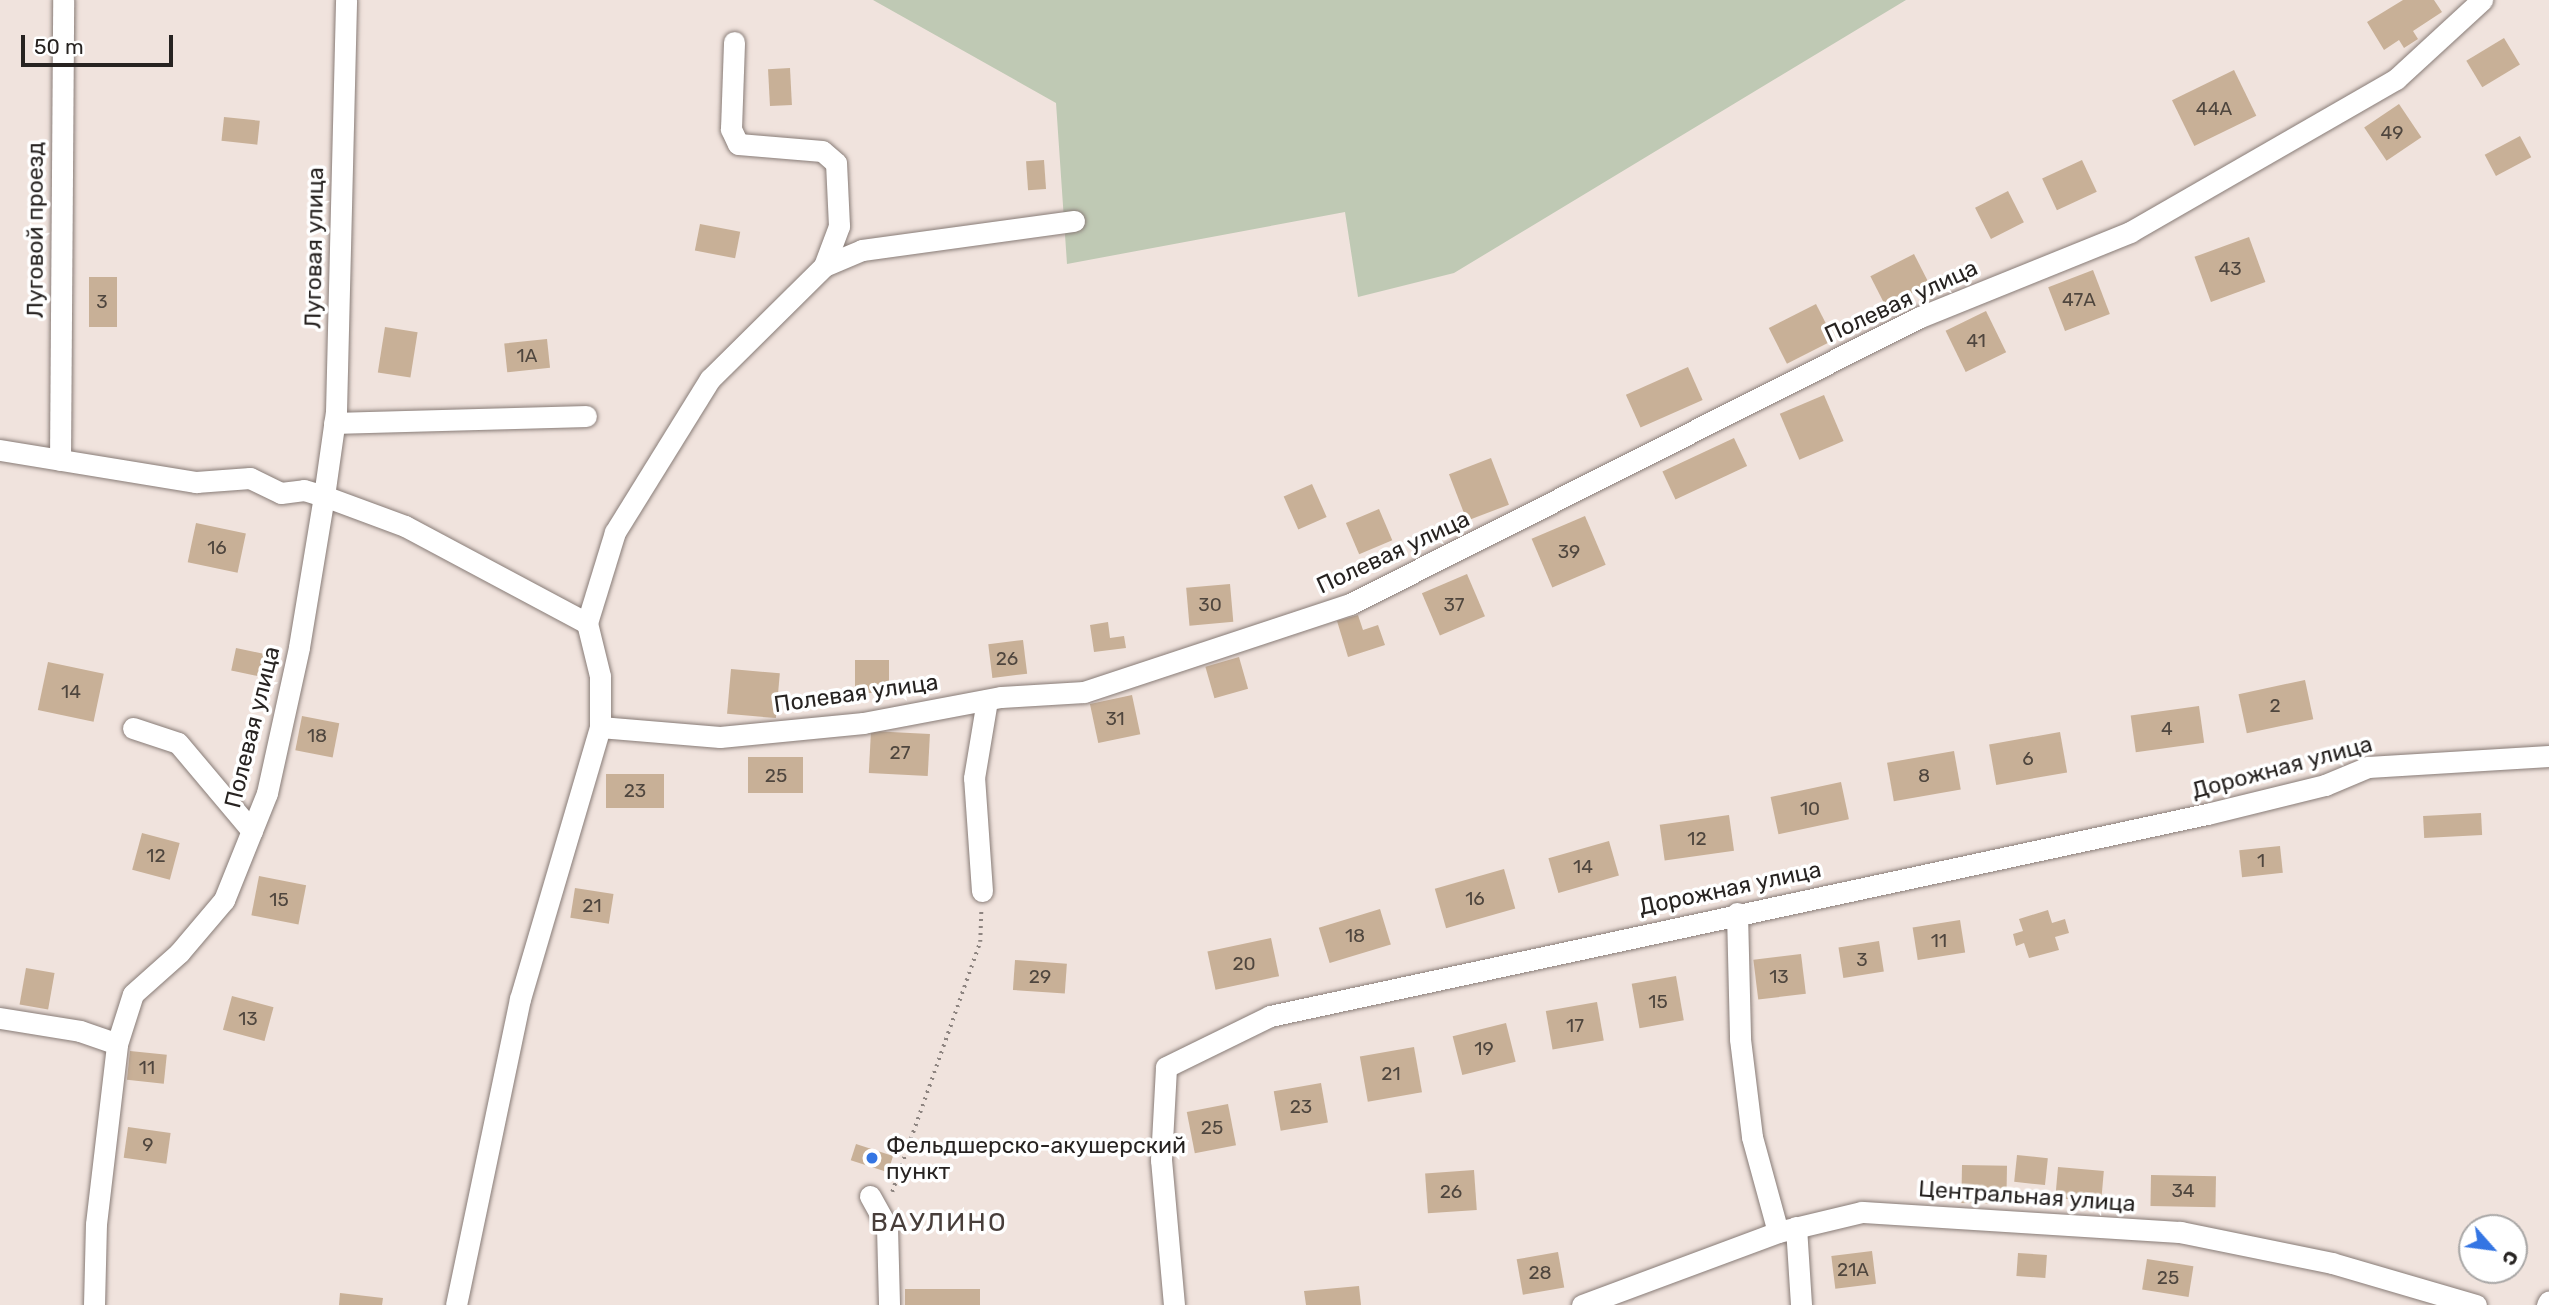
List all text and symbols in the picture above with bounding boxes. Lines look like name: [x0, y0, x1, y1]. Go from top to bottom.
scale bar: [24, 21, 177, 65]
text: 50 m: [34, 34, 84, 59]
house number: 44А: [2196, 98, 2232, 120]
house number: 49: [2381, 122, 2403, 144]
street label: Луговой проезд: [21, 142, 49, 318]
street label: Луговая улица: [299, 167, 329, 329]
street label: Полевая улица: [1820, 254, 1982, 348]
house number: 43: [2218, 258, 2242, 280]
house number: 47А: [2062, 289, 2096, 311]
house number: 3: [96, 291, 108, 313]
house number: 41: [1966, 330, 1986, 352]
house number: 1А: [517, 345, 537, 367]
street label: Полевая улица: [1312, 505, 1474, 599]
house number: 16: [207, 537, 227, 559]
house number: 39: [1558, 541, 1580, 563]
house number: 30: [1198, 594, 1222, 616]
house number: 37: [1443, 594, 1465, 616]
street label: Полевая улица: [219, 643, 285, 811]
house number: 26: [996, 648, 1018, 670]
street label: Полевая улица: [772, 668, 940, 718]
house number: 14: [61, 681, 81, 703]
house number: 2: [2269, 695, 2281, 717]
house number: 31: [1105, 708, 1125, 730]
house number: 4: [2161, 718, 2173, 740]
house number: 18: [307, 725, 327, 747]
street label: Дорожная улица: [2189, 730, 2375, 804]
house number: 27: [890, 742, 910, 764]
house number: 6: [2022, 748, 2034, 770]
house number: 25: [765, 765, 787, 787]
house number: 8: [1918, 765, 1930, 787]
house number: 23: [624, 780, 646, 802]
house number: 10: [1800, 798, 1820, 820]
house number: 12: [1687, 828, 1707, 850]
house number: 12: [146, 845, 166, 867]
house number: 1: [2257, 850, 2265, 872]
street label: Дорожная улица: [1636, 855, 1824, 921]
house number: 14: [1573, 856, 1593, 878]
house number: 16: [1465, 888, 1485, 910]
house number: 15: [269, 889, 289, 911]
house number: 21: [582, 895, 602, 917]
house number: 18: [1345, 925, 1365, 947]
house number: 11: [1931, 930, 1947, 952]
house number: 3: [1856, 949, 1868, 971]
house number: 20: [1232, 953, 1256, 975]
house number: 29: [1029, 966, 1051, 988]
house number: 13: [1769, 966, 1789, 988]
house number: 15: [1648, 991, 1668, 1013]
house number: 13: [238, 1008, 258, 1030]
house number: 17: [1566, 1015, 1584, 1037]
house number: 19: [1474, 1038, 1494, 1060]
house number: 11: [139, 1057, 155, 1079]
house number: 21: [1381, 1063, 1401, 1085]
house number: 23: [1290, 1096, 1312, 1118]
house number: 25: [1201, 1117, 1223, 1139]
place label: Фельдшерско-акушерский пункт: [886, 1131, 1186, 1185]
house number: 9: [142, 1134, 154, 1156]
marker: Фельдшерско-акушерский пункт: [864, 1150, 880, 1166]
street label: Центральная улица: [1917, 1175, 2137, 1217]
house number: 34: [2171, 1180, 2195, 1202]
house number: 26: [1440, 1181, 1462, 1203]
district label: ВАУЛИНО: [871, 1207, 1007, 1239]
north arrow: [2458, 1214, 2528, 1284]
text: С: [2497, 1247, 2524, 1269]
house number: 21А: [1837, 1259, 1869, 1281]
house number: 28: [1528, 1262, 1552, 1284]
house number: 25: [2157, 1267, 2179, 1289]

